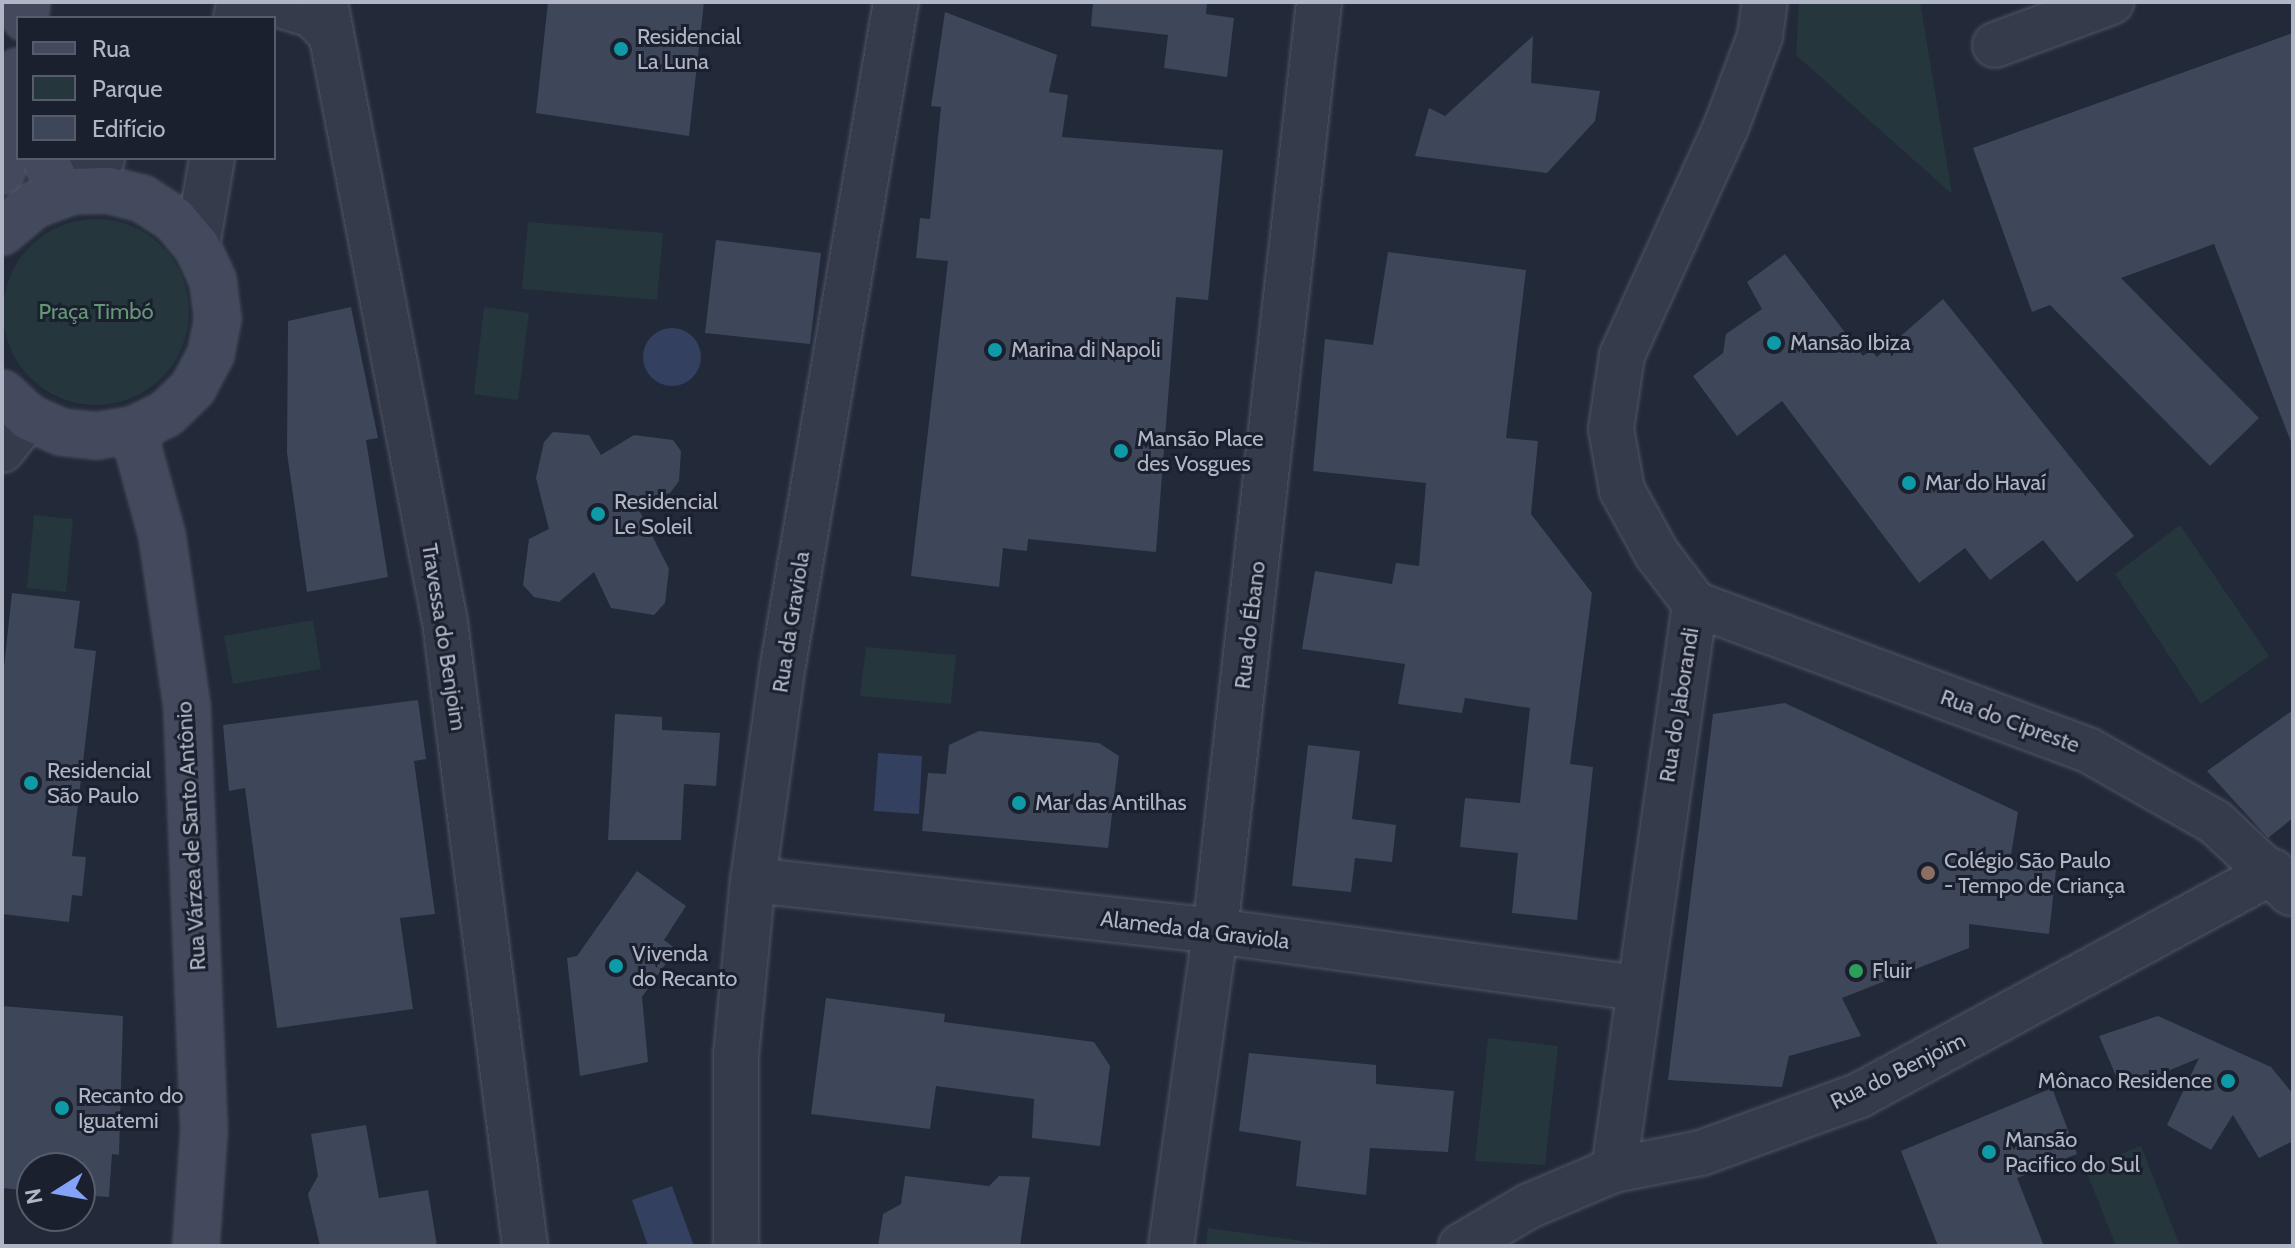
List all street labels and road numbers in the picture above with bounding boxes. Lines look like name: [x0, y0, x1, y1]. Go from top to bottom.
street label: Travessa do Benjoim: [416, 542, 472, 732]
street label: Rua da Graviola: [767, 549, 815, 695]
street label: Rua do Ébano: [1229, 560, 1271, 690]
street label: Rua do Jaborandi: [1654, 626, 1704, 784]
street label: Rua do Cipreste: [1937, 684, 2083, 758]
street label: Rua Várzea de Santo Antônio: [171, 701, 211, 971]
street label: Alameda da Graviola: [1099, 905, 1291, 955]
street label: Rua do Benjoim: [1826, 1027, 1970, 1115]

